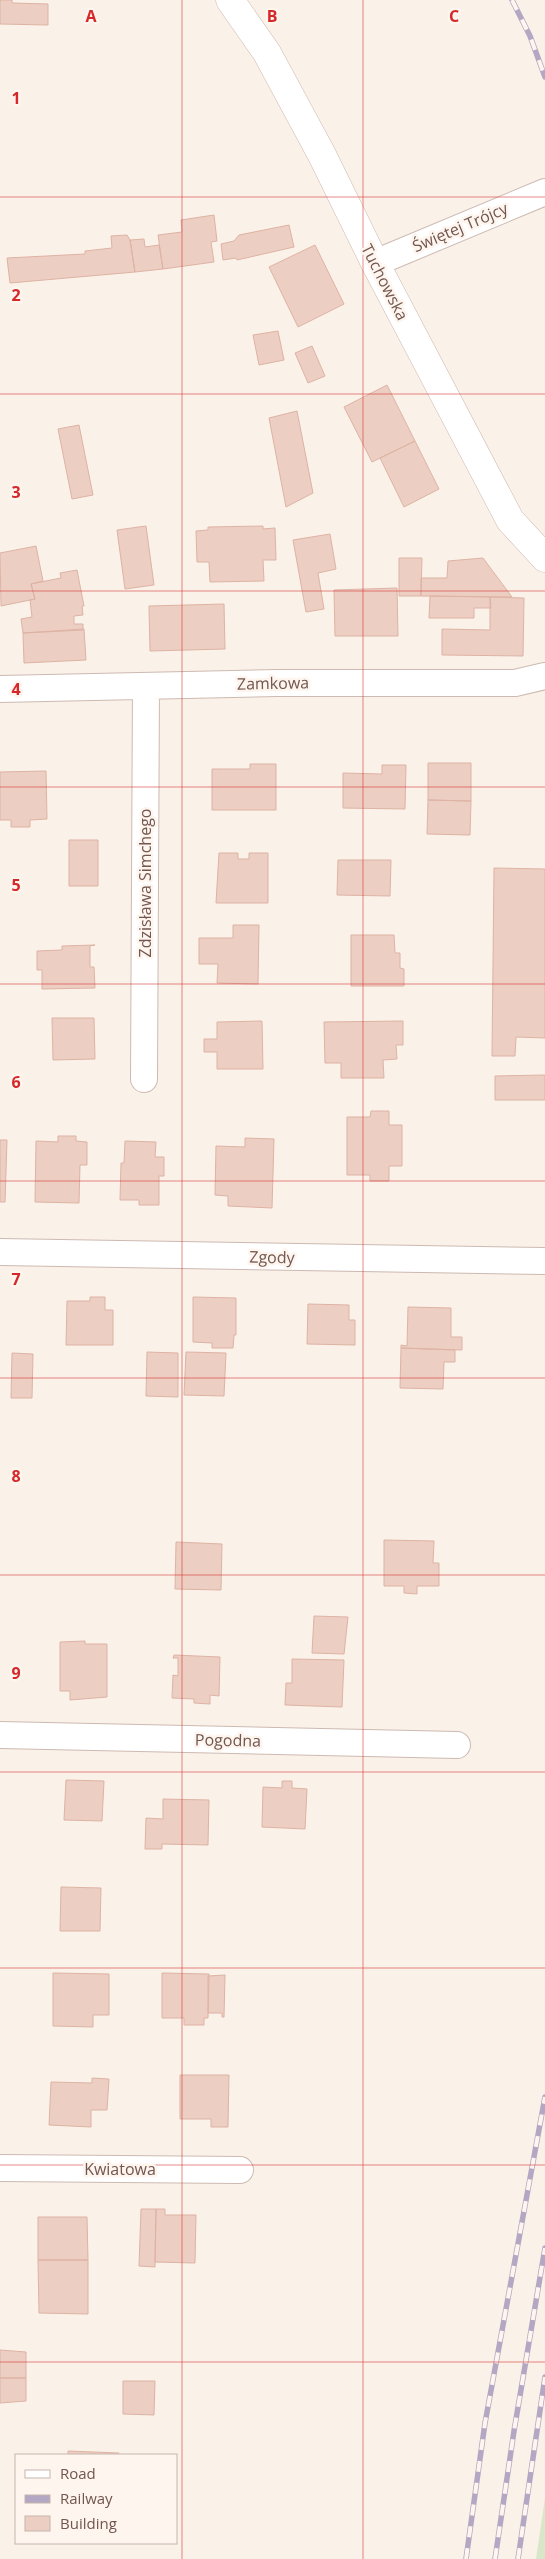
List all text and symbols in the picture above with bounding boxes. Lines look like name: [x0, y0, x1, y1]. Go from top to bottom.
text: A: [85, 5, 97, 27]
text: B: [267, 5, 277, 27]
text: C: [449, 5, 459, 27]
text: 1: [11, 87, 21, 109]
street label: Świętej Trójcy: [409, 197, 512, 257]
street label: Tuchowska: [356, 240, 414, 324]
text: 2: [11, 284, 21, 306]
text: 3: [11, 481, 21, 503]
street label: Zamkowa: [237, 671, 309, 695]
text: 4: [11, 678, 21, 700]
street label: Zdzisława Simchego: [134, 809, 156, 957]
text: 5: [11, 874, 21, 896]
text: 6: [11, 1071, 21, 1093]
street label: Zgody: [249, 1246, 296, 1268]
text: 7: [11, 1268, 21, 1290]
text: 8: [11, 1465, 21, 1487]
text: 9: [11, 1662, 21, 1684]
street label: Pogodna: [195, 1728, 261, 1752]
street label: Kwiatowa: [84, 2158, 156, 2180]
legend: [15, 2454, 178, 2544]
text: Road: [60, 2463, 96, 2483]
text: Railway: [60, 2488, 113, 2508]
text: Building: [60, 2513, 117, 2533]

